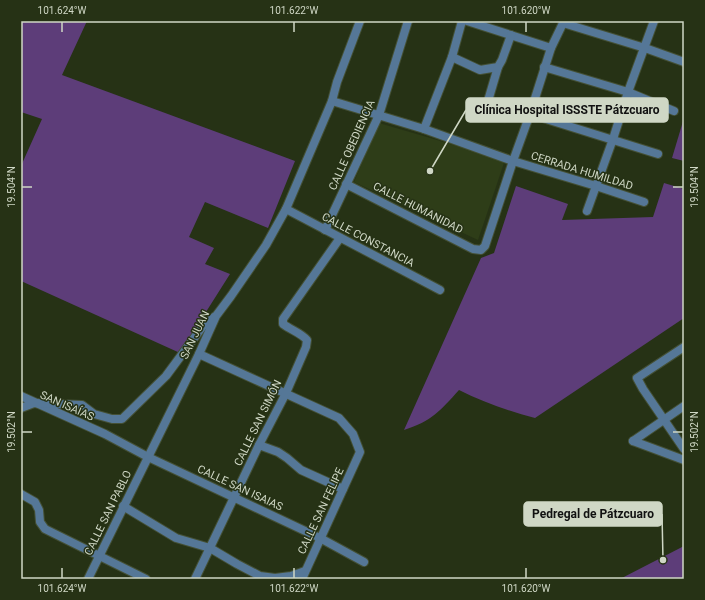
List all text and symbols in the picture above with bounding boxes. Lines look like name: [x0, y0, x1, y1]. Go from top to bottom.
text: 101.624°W: [38, 5, 87, 16]
text: 101.622°W: [270, 5, 319, 16]
text: 101.620°W: [502, 5, 551, 16]
street label: CALLE OBEDIENCIA: [326, 97, 378, 192]
callout: Clínica Hospital ISSSTE Pátzcuaro: [466, 98, 668, 122]
text: Clínica Hospital ISSSTE Pátzcuaro: [474, 103, 660, 117]
street label: CERRADA HUMILDAD: [529, 149, 635, 193]
text: 19.504°N: [6, 166, 17, 208]
text: 19.504°N: [689, 166, 700, 208]
street label: CALLE HUMANIDAD: [371, 180, 465, 236]
street label: CALLE CONSTANCIA: [320, 210, 417, 270]
street label: SAN JUAN: [178, 309, 212, 361]
street label: CALLE SAN SIMÓN: [232, 378, 284, 468]
street label: SAN ISAÍAS: [38, 388, 96, 424]
text: 19.502°N: [6, 411, 17, 453]
text: 19.502°N: [689, 411, 700, 453]
street label: CALLE SAN ISAIAS: [195, 462, 285, 514]
street label: CALLE SAN FELIPE: [295, 466, 347, 556]
street label: CALLE SAN PABLO: [82, 468, 134, 558]
callout: Pedregal de Pátzcuaro: [524, 502, 662, 526]
text: Pedregal de Pátzcuaro: [532, 507, 654, 521]
text: 101.624°W: [38, 583, 87, 594]
text: 101.622°W: [270, 583, 319, 594]
text: 101.620°W: [502, 583, 551, 594]

